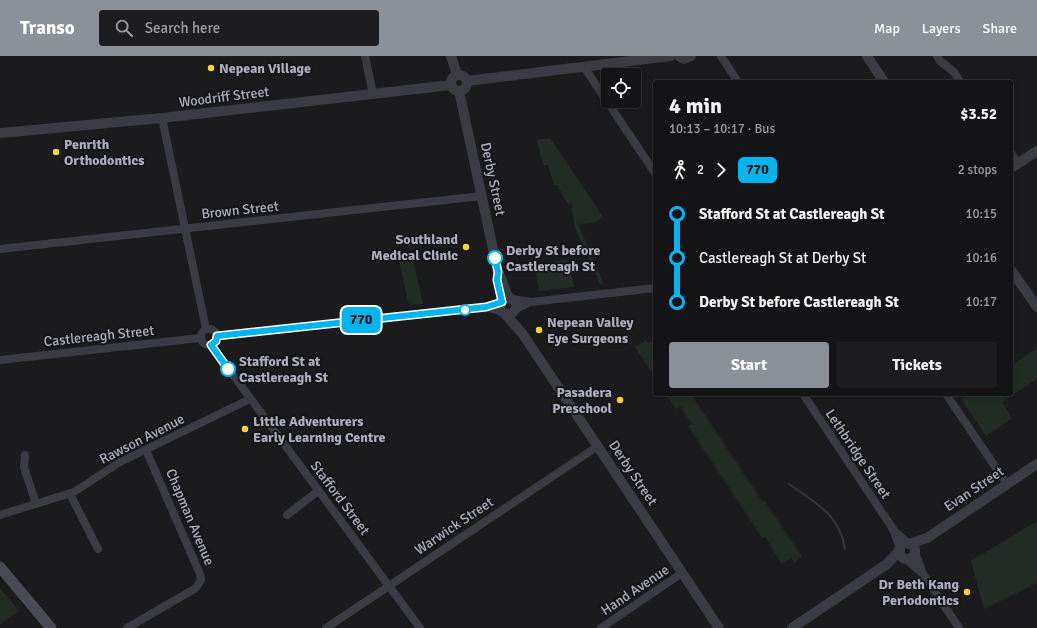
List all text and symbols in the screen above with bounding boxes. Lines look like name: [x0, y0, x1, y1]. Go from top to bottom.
search box: [99, 10, 379, 46]
text: Transo: [20, 16, 75, 40]
icon: search: [113, 17, 135, 39]
text: Search here: [145, 19, 220, 37]
text: Map: [874, 20, 900, 37]
text: Layers: [922, 20, 961, 37]
text: Share: [983, 20, 1017, 37]
place label: Nepean Village: [219, 60, 311, 77]
marker: Nepean Village: [206, 63, 216, 73]
map controls: [601, 68, 641, 108]
button: locate: [601, 68, 641, 108]
street label: Woodriff Street: [178, 83, 270, 111]
text: 4 min: [669, 92, 722, 119]
text: $3.52: [960, 105, 997, 123]
text: 10:13 – 10:17 · Bus: [669, 121, 775, 137]
place label: Penrith Orthodontics: [64, 136, 144, 169]
street label: Derby Street: [477, 141, 509, 217]
marker: Penrith Orthodontics: [51, 147, 61, 157]
icon: walk: [669, 159, 691, 181]
icon: forward: [710, 159, 732, 181]
text: 770: [746, 161, 769, 178]
text: 2: [697, 162, 704, 178]
text: 2 stops: [958, 162, 997, 178]
street label: Brown Street: [201, 197, 280, 223]
text: Stafford St at Castlereagh St: [699, 205, 885, 223]
text: 10:15: [965, 206, 997, 222]
place label: Southland Medical Clinic: [371, 231, 458, 264]
marker: Southland Medical Clinic: [461, 242, 471, 252]
place label: Derby St before Castlereagh St: [506, 242, 601, 275]
text: Castlereagh St at Derby St: [699, 249, 866, 267]
marker: Derby St before Castlereagh St: [487, 250, 503, 266]
text: 10:16: [965, 250, 997, 266]
text: Derby St before Castlereagh St: [699, 293, 899, 311]
text: 10:17: [965, 294, 997, 310]
unlabelled marker: [459, 304, 471, 316]
line badge: 770: [338, 307, 384, 333]
text: 770: [350, 311, 372, 328]
place label: Nepean Valley Eye Surgeons: [547, 314, 634, 347]
street label: Castlereagh Street: [43, 322, 155, 350]
marker: Nepean Valley Eye Surgeons: [534, 325, 544, 335]
button: Start: [669, 342, 829, 388]
button: Tickets: [837, 342, 997, 388]
place label: Stafford St at Castlereagh St: [239, 353, 329, 386]
marker: Stafford St at Castlereagh St: [220, 361, 236, 377]
place label: Pasadera Preschool: [552, 384, 613, 417]
marker: Pasadera Preschool: [615, 395, 625, 405]
street label: Lethbridge Street: [822, 406, 894, 502]
street label: Rawson Avenue: [97, 410, 187, 468]
place label: Little Adventurers Early Learning Centre: [253, 413, 386, 446]
marker: Little Adventurers Early Learning Centre: [240, 424, 250, 434]
street label: Derby Street: [605, 437, 661, 509]
street label: Stafford Street: [307, 458, 373, 538]
street label: Evan Street: [941, 463, 1007, 515]
street label: Chapman Avenue: [162, 466, 218, 568]
street label: Warwick Street: [411, 493, 497, 559]
street label: Hand Avenue: [598, 561, 672, 619]
place label: Dr Beth Kang Periodontics: [879, 576, 959, 609]
marker: Dr Beth Kang Periodontics: [962, 587, 972, 597]

